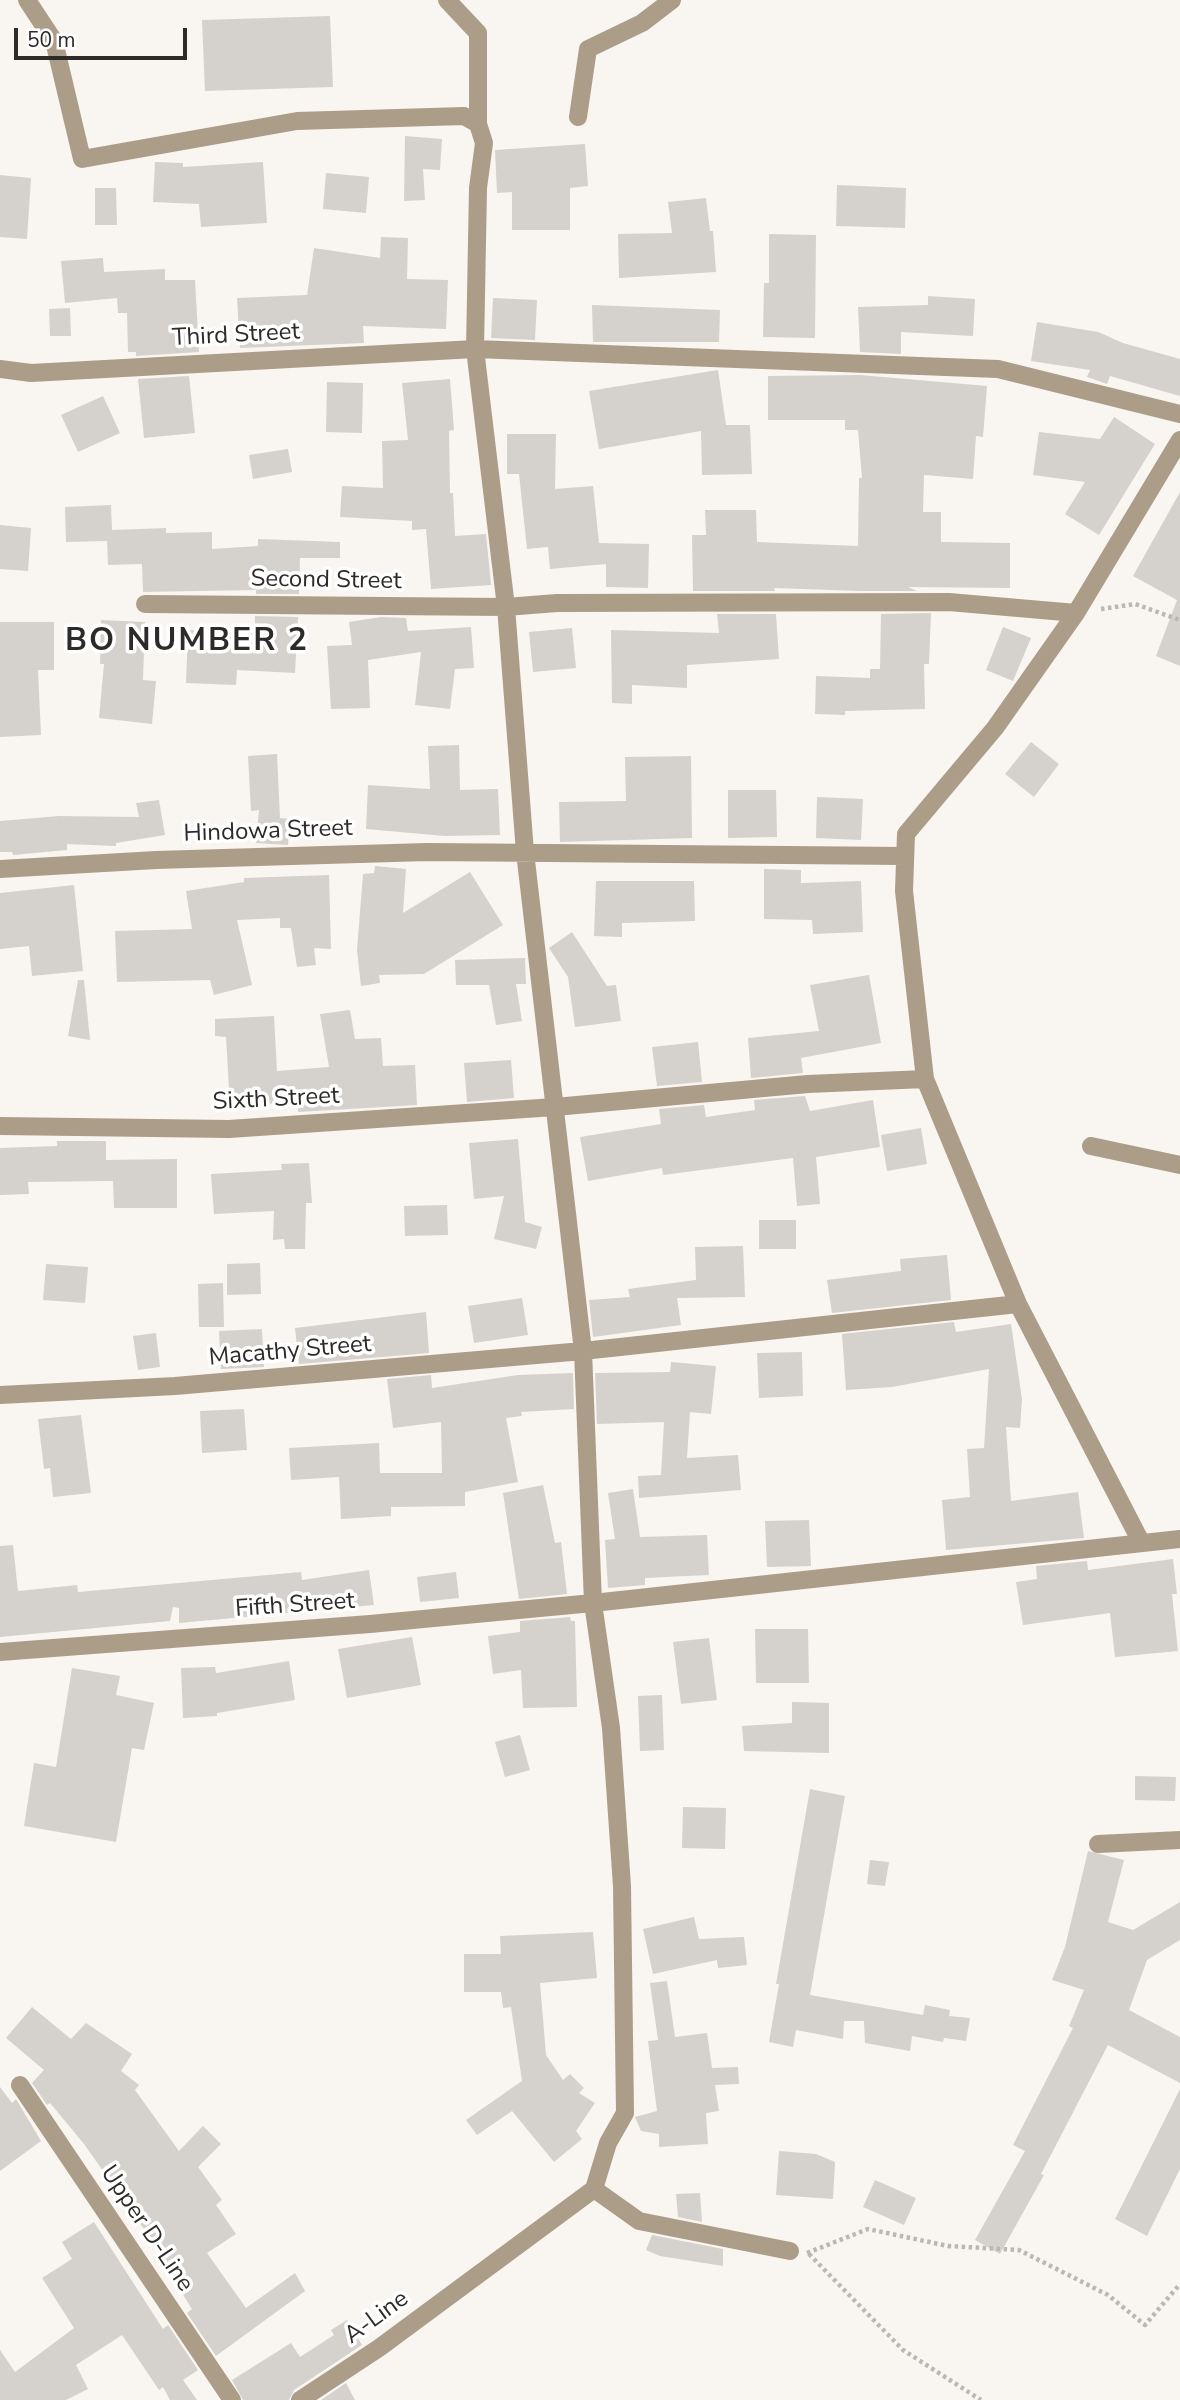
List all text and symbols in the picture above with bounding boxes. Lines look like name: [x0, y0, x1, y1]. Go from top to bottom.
scale bar: [18, 14, 191, 58]
text: 50 m: [27, 26, 76, 54]
street label: Third Street: [171, 318, 301, 354]
street label: Second Street: [250, 565, 402, 597]
district label: BO NUMBER 2: [66, 623, 308, 661]
street label: Hindowa Street: [183, 815, 353, 849]
street label: Sixth Street: [212, 1082, 340, 1118]
street label: Macathy Street: [208, 1331, 372, 1373]
street label: Fifth Street: [234, 1587, 356, 1625]
street label: Upper D-Line: [93, 2160, 199, 2298]
street label: A-Line: [339, 2285, 415, 2351]

